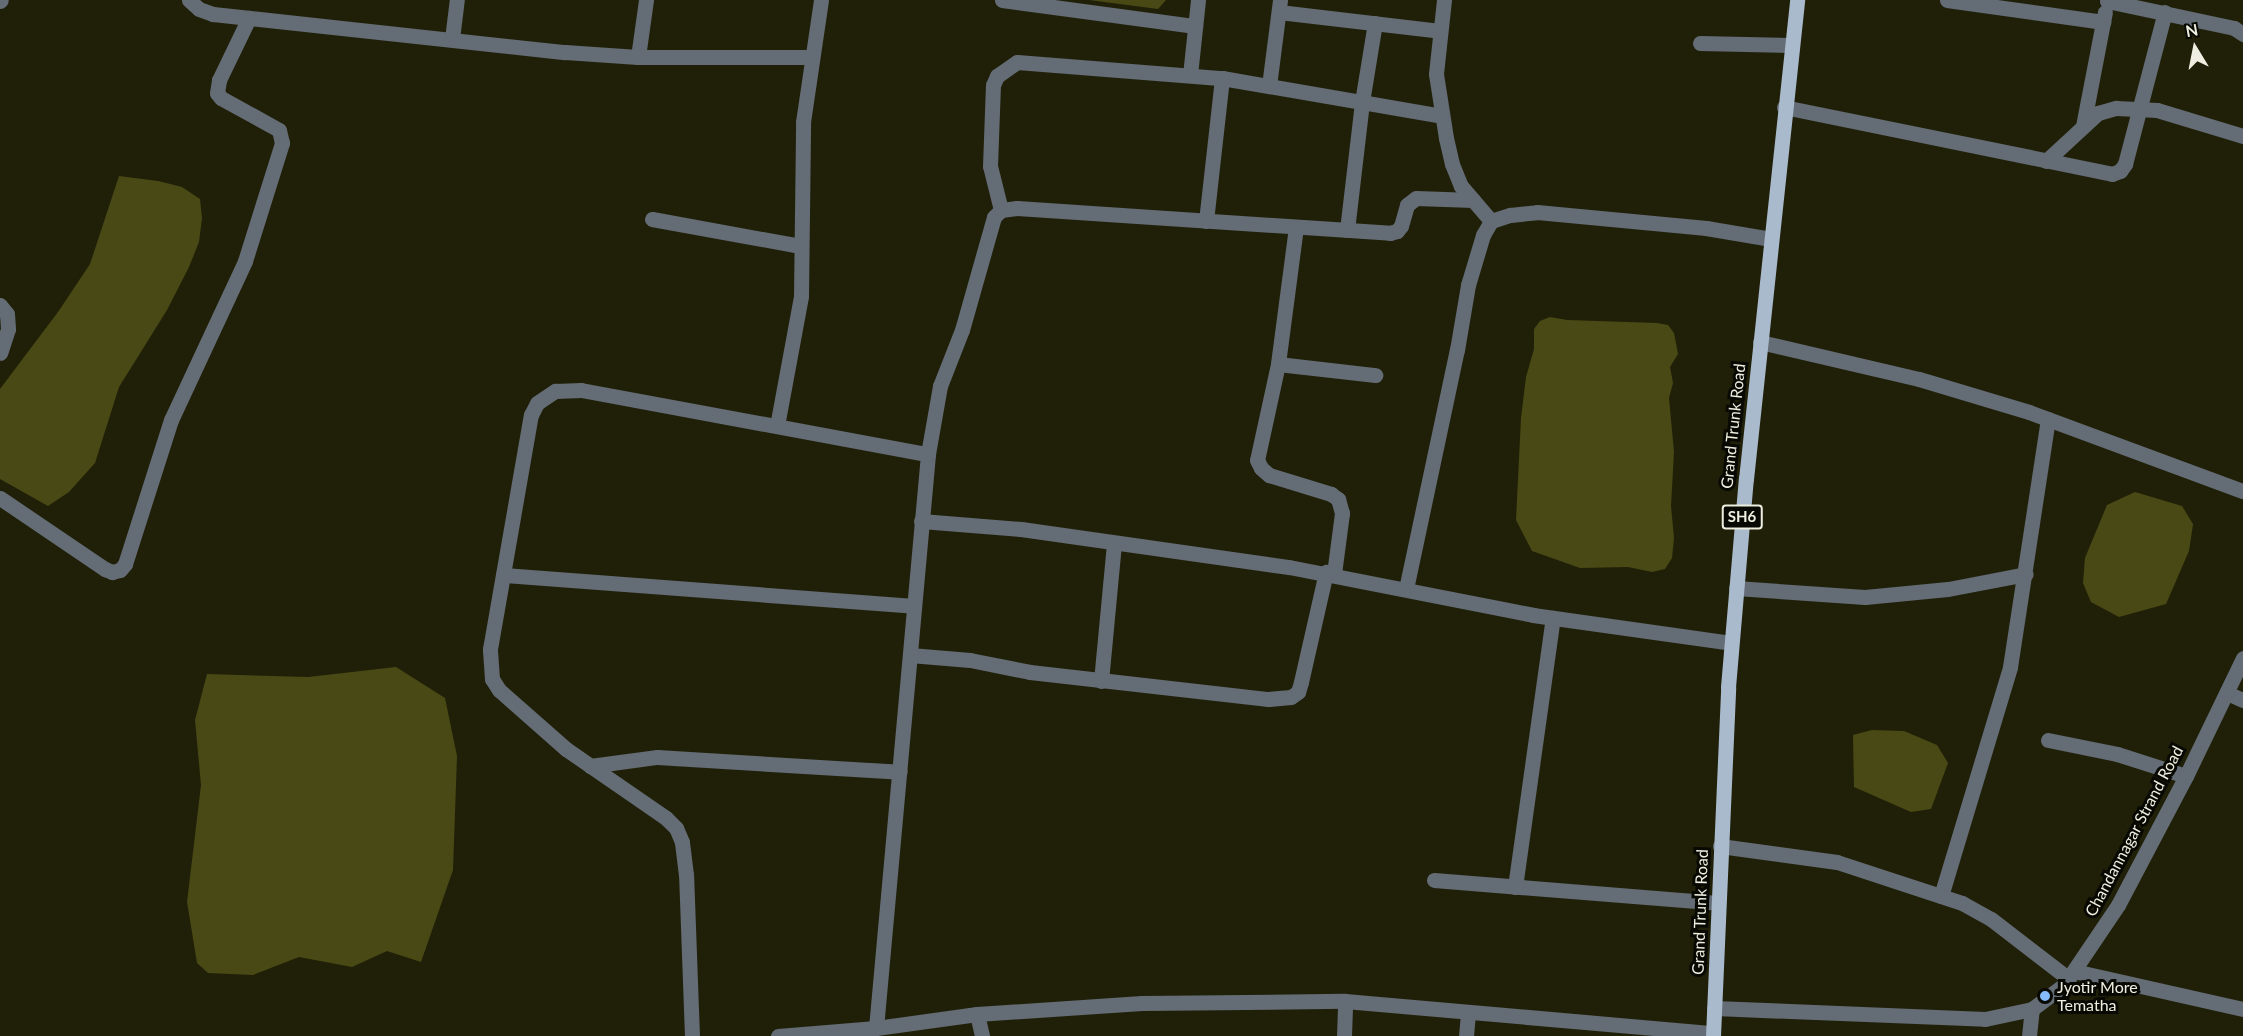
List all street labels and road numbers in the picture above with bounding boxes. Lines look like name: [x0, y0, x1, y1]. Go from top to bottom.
street label: Grand Trunk Road: [1717, 362, 1749, 490]
road number: SH6: [1721, 505, 1763, 529]
street label: Chandannagar Strand Road: [2081, 742, 2187, 920]
street label: Grand Trunk Road: [1688, 849, 1712, 975]

